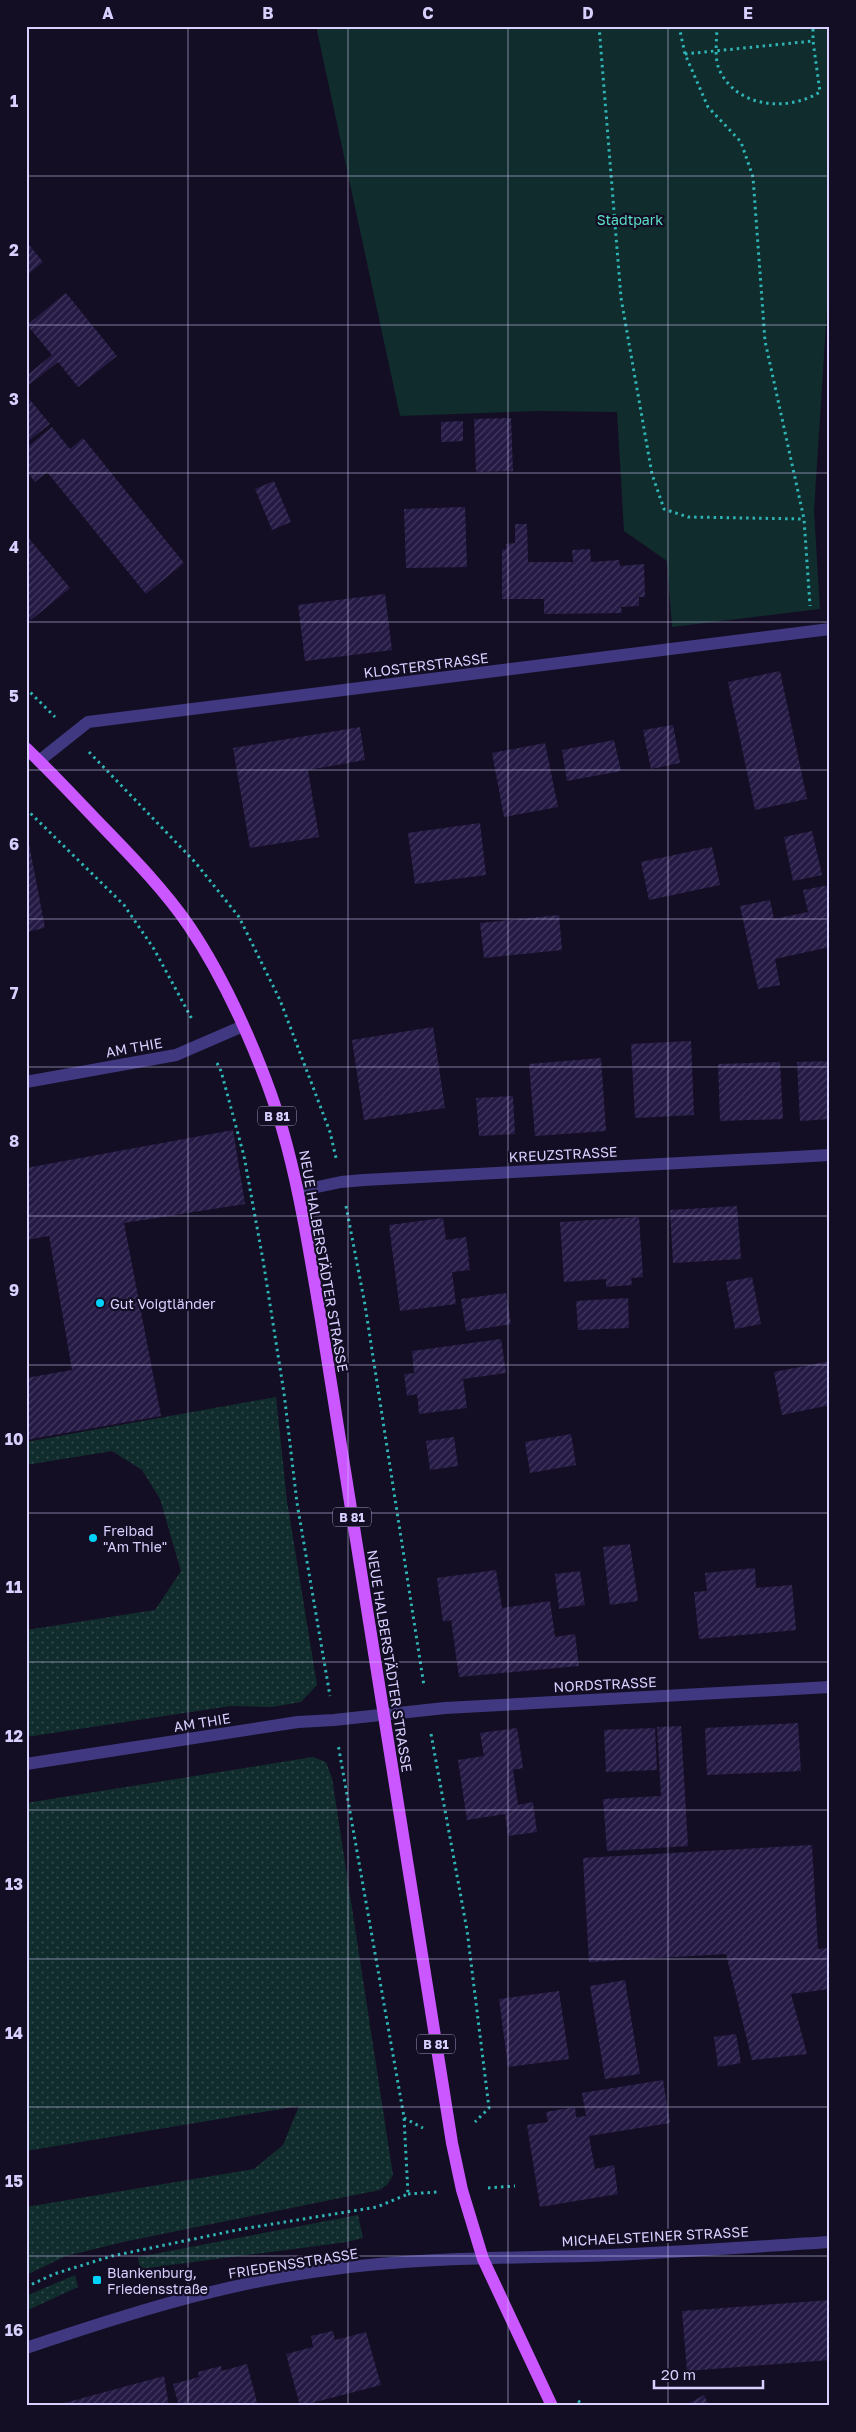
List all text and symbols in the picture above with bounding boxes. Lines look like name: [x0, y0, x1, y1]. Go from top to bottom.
text: A: [102, 3, 114, 23]
text: B: [262, 3, 274, 23]
text: C: [422, 3, 434, 23]
text: D: [582, 3, 594, 23]
text: E: [743, 3, 753, 23]
text: 1: [10, 91, 18, 111]
park label: Stadtpark: [597, 211, 663, 228]
text: 2: [9, 240, 19, 260]
text: 3: [9, 389, 19, 409]
text: 4: [9, 537, 19, 557]
street label: KLOSTERSTRASSE: [363, 649, 489, 681]
text: 5: [9, 686, 19, 706]
text: 6: [9, 834, 19, 854]
text: 7: [10, 983, 19, 1003]
street label: AM THIE: [104, 1034, 164, 1060]
road number: B 81: [258, 1106, 296, 1126]
text: 8: [9, 1131, 19, 1151]
street label: KREUZSTRASSE: [508, 1143, 618, 1165]
street label: NEUE HALBERSTÄDTER STRASSE: [296, 1149, 352, 1373]
text: 9: [9, 1280, 19, 1300]
place label: Gut Voigtländer: [110, 1295, 216, 1312]
marker: Gut Voigtländer: [94, 1297, 106, 1309]
text: 10: [5, 1429, 23, 1449]
road number: B 81: [333, 1508, 371, 1526]
place label: Freibad "Am Thie": [103, 1522, 167, 1555]
marker: Freibad "Am Thie": [87, 1532, 99, 1544]
street label: NEUE HALBERSTÄDTER STRASSE: [364, 1548, 416, 1774]
text: 11: [6, 1577, 22, 1597]
street label: NORDSTRASSE: [553, 1673, 657, 1695]
street label: AM THIE: [172, 1709, 232, 1735]
text: 12: [5, 1726, 23, 1746]
text: 13: [5, 1874, 23, 1894]
text: 14: [5, 2023, 23, 2043]
road number: B 81: [417, 2035, 455, 2054]
text: 15: [5, 2171, 23, 2191]
street label: MICHAELSTEINER STRASSE: [561, 2223, 749, 2249]
street label: FRIEDENSSTRASSE: [227, 2244, 359, 2282]
place label: Blankenburg, Friedensstraße: [107, 2264, 208, 2297]
marker: Blankenburg, Friedensstraße: [91, 2274, 103, 2286]
text: 16: [5, 2320, 23, 2340]
scale bar: [654, 2357, 762, 2389]
text: 20 m: [661, 2365, 696, 2383]

